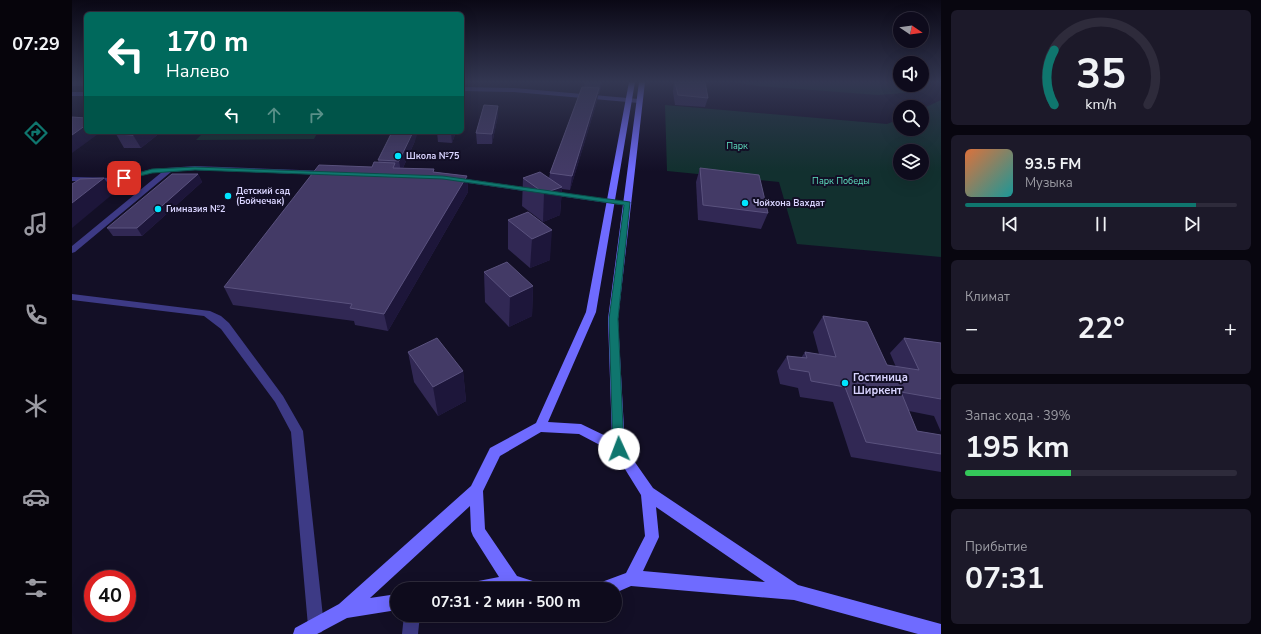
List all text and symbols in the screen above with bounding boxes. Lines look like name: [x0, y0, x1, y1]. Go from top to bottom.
north arrow: [893, 12, 929, 48]
map controls: [893, 12, 929, 180]
text: 170 m: [166, 23, 249, 61]
icon: left: [100, 28, 152, 80]
text: 07:29: [12, 32, 60, 56]
text: 35: [1076, 46, 1126, 103]
button: sound: [893, 56, 929, 92]
text: Налево: [166, 59, 230, 83]
text: km/h: [1085, 95, 1117, 114]
button: search: [893, 100, 929, 136]
icon: left: [221, 104, 243, 126]
icon: ahead: [263, 104, 285, 126]
icon: right: [305, 104, 327, 126]
icon: directions: [22, 119, 50, 147]
park label: Парк: [726, 140, 748, 152]
button: layers: [893, 144, 929, 180]
place label: Школа №75: [406, 150, 460, 162]
marker: Школа №75: [393, 151, 403, 161]
text: 93.5 FM: [1025, 154, 1081, 174]
pin: [107, 161, 141, 195]
icon: arrive: [113, 167, 135, 189]
text: Музыка: [1025, 174, 1073, 192]
park label: Парк Победы: [812, 175, 870, 187]
place label: Детский сад (Бойчечак): [236, 185, 291, 207]
marker: Детский сад (Бойчечак): [223, 191, 233, 201]
place label: Чойхона Вахдат: [753, 197, 825, 209]
marker: Чойхона Вахдат: [740, 198, 750, 208]
place label: Гимназия №2: [166, 203, 225, 215]
marker: Гимназия №2: [153, 204, 163, 214]
icon: music: [22, 210, 50, 238]
icon: previous: [999, 213, 1021, 235]
icon: pause: [1090, 213, 1112, 235]
icon: next: [1181, 213, 1203, 235]
text: Климат: [965, 288, 1010, 306]
icon: phone: [22, 301, 50, 329]
text: 22°: [1077, 308, 1125, 349]
text: −: [965, 314, 978, 344]
text: +: [1224, 314, 1237, 344]
place label: Гостиница Ширкент: [853, 370, 908, 398]
marker: Гостиница Ширкент: [840, 378, 850, 388]
icon: climate: [22, 392, 50, 420]
text: Запас хода · 39%: [965, 407, 1071, 425]
text: 195 km: [965, 427, 1070, 468]
position arrow: [598, 428, 640, 470]
icon: car: [22, 483, 50, 511]
text: Прибытие: [965, 538, 1027, 556]
text: 07:31: [965, 558, 1044, 599]
speed limit sign: 40: [84, 570, 136, 622]
icon: filters: [22, 574, 50, 602]
text: 07:31 · 2 мин · 500 m: [431, 592, 581, 612]

